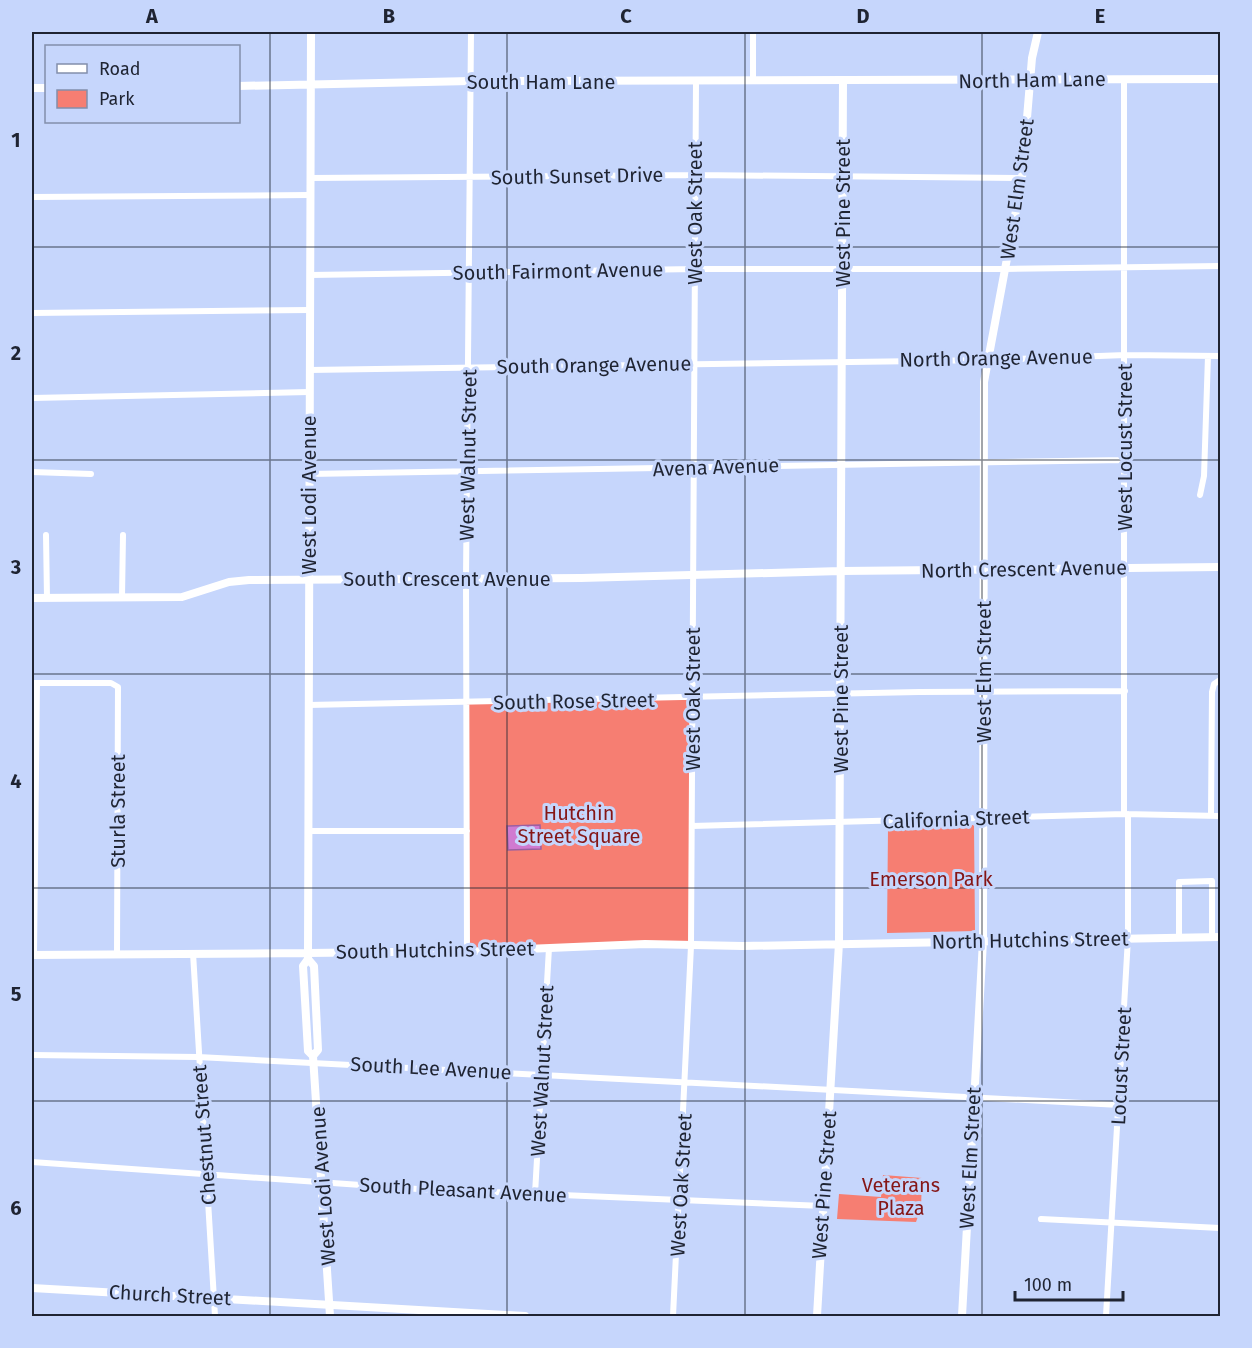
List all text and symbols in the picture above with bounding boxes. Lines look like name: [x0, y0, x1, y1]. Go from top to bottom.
text: A: [145, 4, 159, 28]
text: B: [383, 4, 395, 28]
text: C: [620, 4, 632, 28]
text: D: [856, 4, 870, 28]
text: E: [1095, 4, 1105, 28]
legend: [45, 45, 240, 123]
text: Road: [99, 58, 141, 80]
street label: North Ham Lane: [958, 67, 1106, 93]
street label: South Ham Lane: [467, 70, 615, 94]
text: Park: [99, 88, 135, 110]
street label: West Elm Street: [995, 116, 1039, 261]
text: 1: [11, 128, 21, 152]
street label: West Pine Street: [831, 138, 855, 287]
street label: West Oak Street: [683, 141, 707, 285]
street label: South Sunset Drive: [491, 162, 663, 190]
street label: South Fairmont Avenue: [452, 257, 664, 285]
text: 2: [11, 341, 21, 365]
street label: North Orange Avenue: [899, 344, 1093, 372]
street label: South Orange Avenue: [497, 351, 691, 379]
street label: West Locust Street: [1113, 363, 1137, 531]
street label: West Walnut Street: [455, 368, 482, 541]
street label: West Lodi Avenue: [297, 415, 321, 575]
street label: Avena Avenue: [652, 453, 780, 481]
text: 3: [10, 555, 21, 579]
street label: North Crescent Avenue: [921, 555, 1127, 583]
street label: South Crescent Avenue: [343, 567, 551, 591]
street label: West Elm Street: [972, 600, 996, 743]
street label: West Pine Street: [829, 624, 853, 773]
street label: West Oak Street: [681, 627, 705, 771]
street label: South Rose Street: [493, 688, 656, 714]
street label: Sturla Street: [106, 753, 130, 868]
text: 4: [10, 769, 22, 793]
park label: Hutchin Street Square: [518, 801, 640, 848]
street label: California Street: [882, 804, 1031, 834]
park label: Emerson Park: [869, 867, 993, 891]
street label: North Hutchins Street: [931, 926, 1129, 954]
street label: South Hutchins Street: [336, 936, 535, 964]
text: 5: [11, 982, 22, 1006]
street label: West Walnut Street: [526, 984, 559, 1157]
street label: Locust Street: [1106, 1006, 1136, 1126]
street label: South Lee Avenue: [350, 1052, 512, 1084]
street label: Chestnut Street: [187, 1063, 221, 1206]
street label: West Elm Street: [954, 1086, 986, 1230]
street label: West Lodi Avenue: [305, 1106, 341, 1266]
street label: West Pine Street: [807, 1109, 841, 1260]
street label: West Oak Street: [665, 1112, 697, 1257]
street label: South Pleasant Avenue: [359, 1173, 567, 1207]
park label: Veterans Plaza: [862, 1173, 940, 1220]
text: 6: [10, 1196, 22, 1220]
scale bar: [1015, 1264, 1123, 1302]
text: 100 m: [1024, 1274, 1072, 1296]
street label: Church Street: [108, 1280, 232, 1310]

